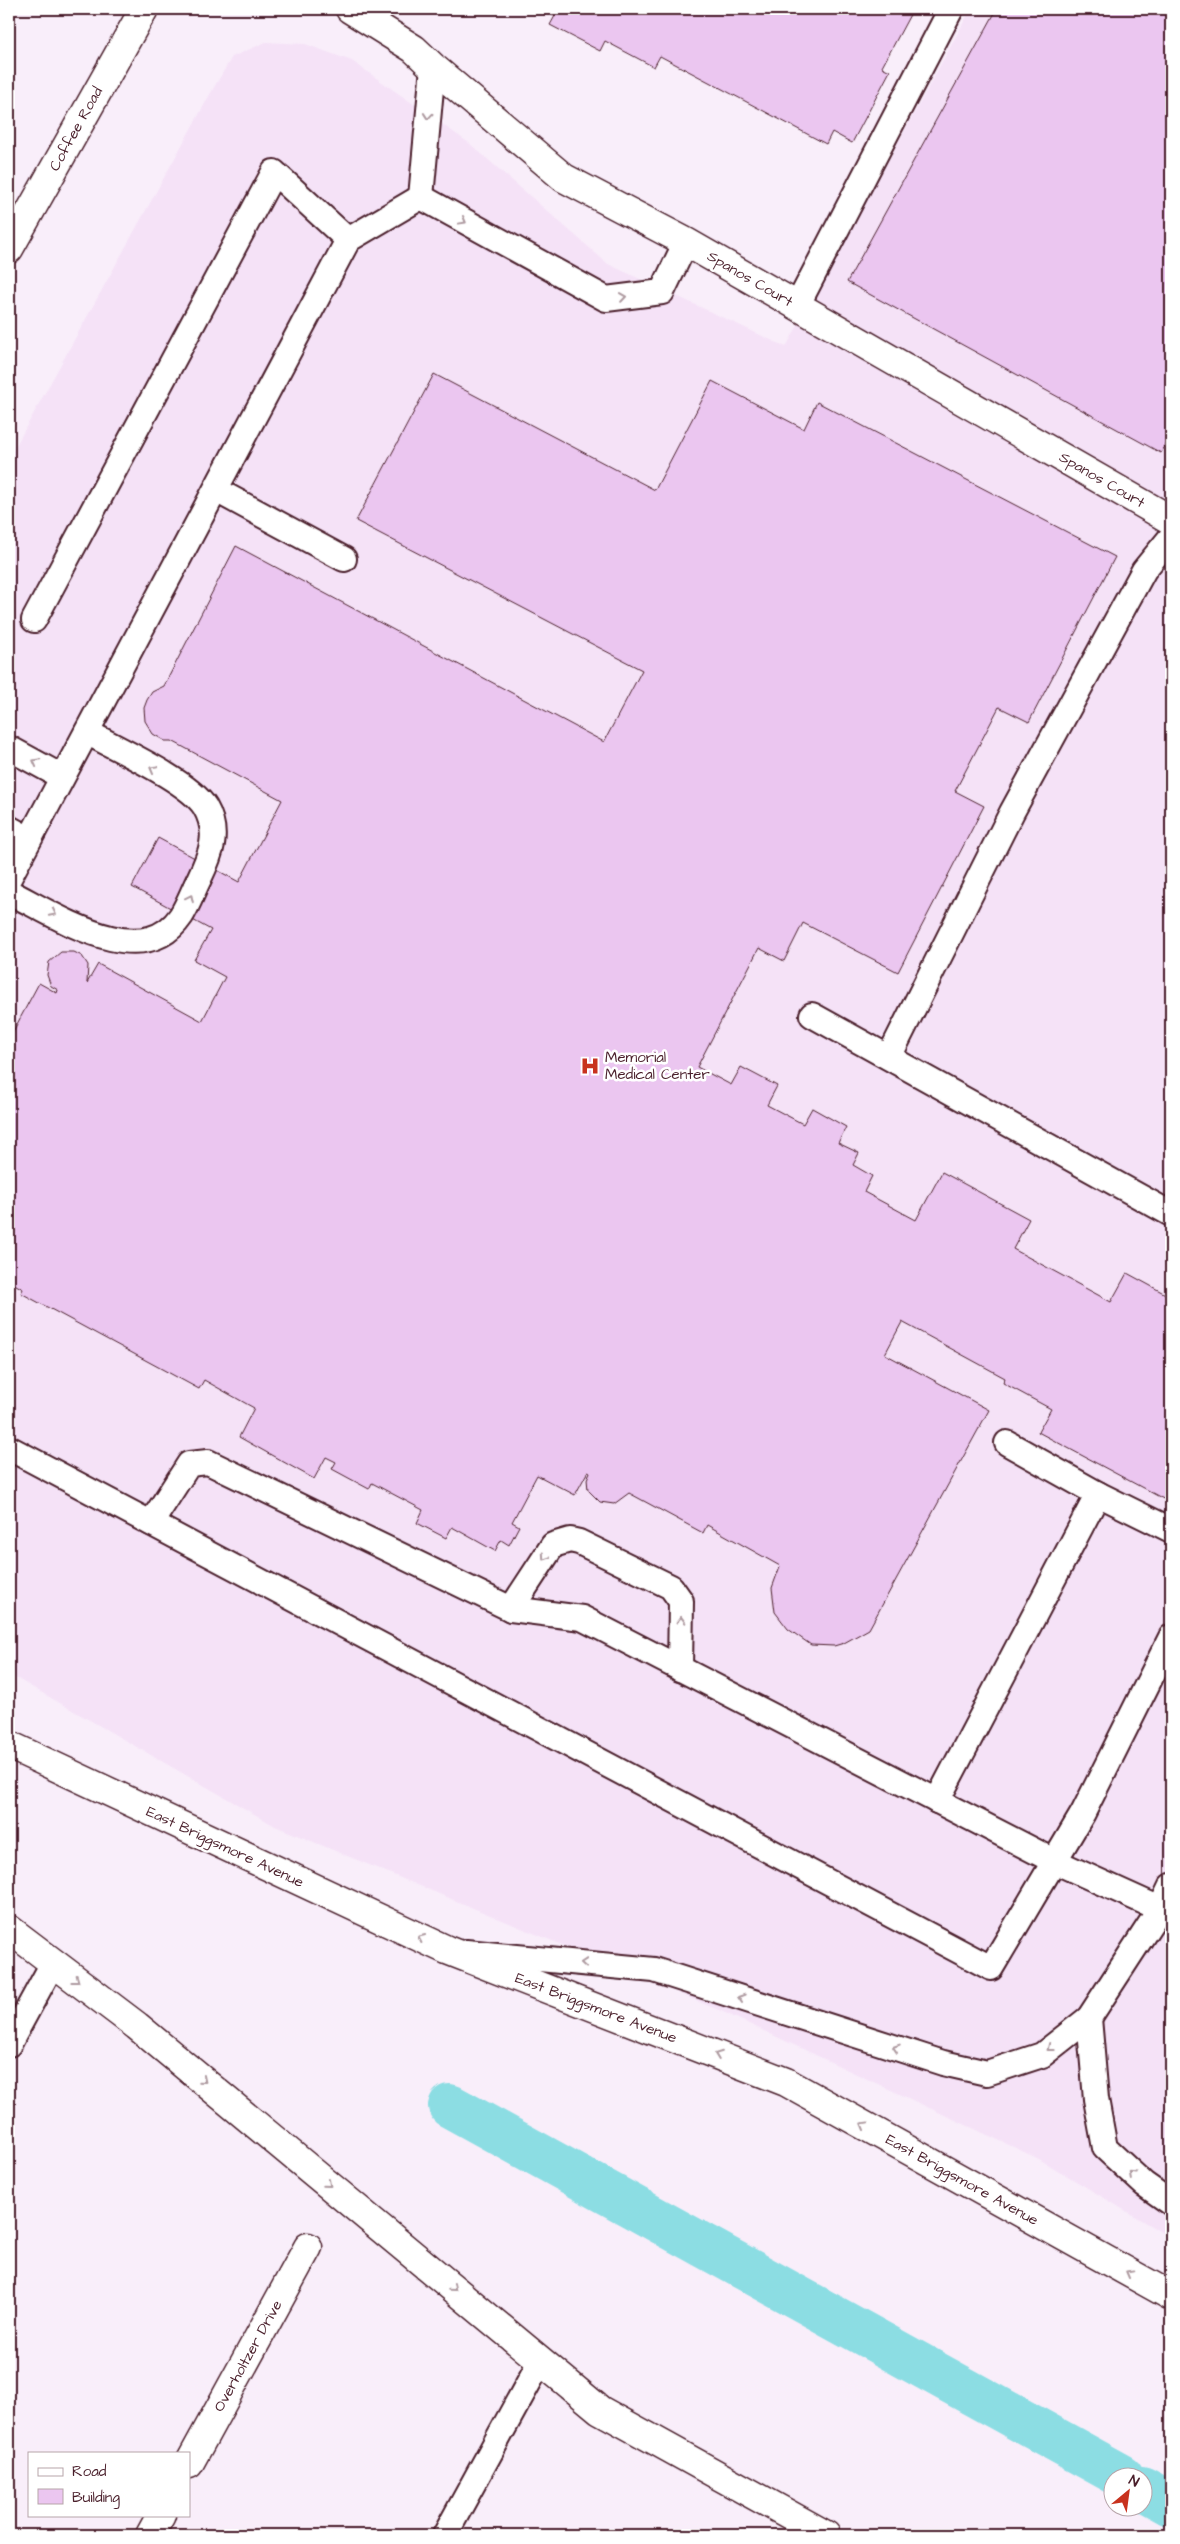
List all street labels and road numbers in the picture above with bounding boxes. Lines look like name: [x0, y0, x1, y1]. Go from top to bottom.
street label: Coffee Road: [44, 83, 108, 175]
street label: Spanos Court: [703, 246, 797, 312]
street label: Spanos Court: [1055, 447, 1149, 513]
street label: East Briggsmore Avenue: [142, 1801, 307, 1894]
street label: East Briggsmore Avenue: [512, 1967, 680, 2049]
street label: East Briggsmore Avenue: [881, 2129, 1042, 2232]
street label: Overholtzer Drive: [209, 2296, 287, 2416]

